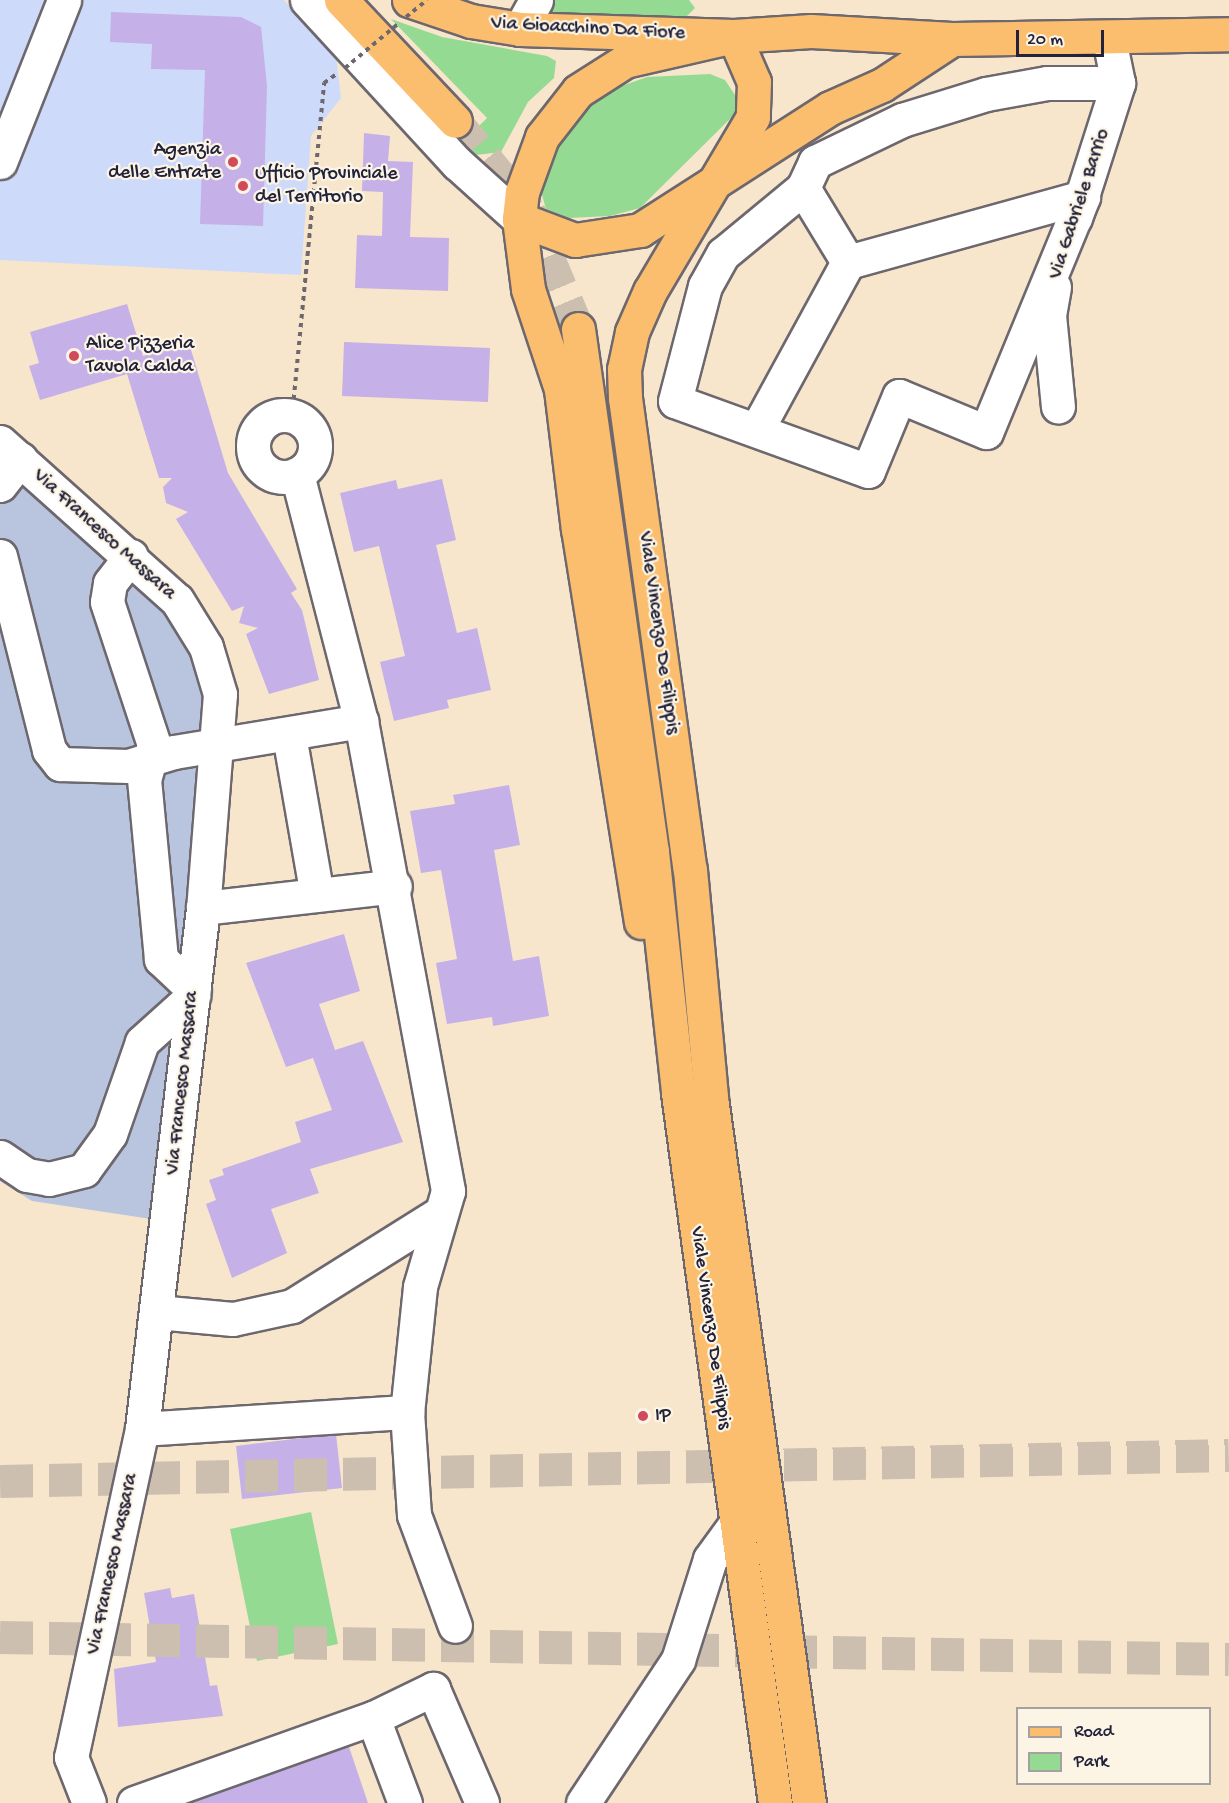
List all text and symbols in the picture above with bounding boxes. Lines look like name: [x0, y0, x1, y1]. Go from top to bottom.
street label: Via Gioacchino Da Fiore: [490, 12, 686, 46]
scale bar: [1019, 18, 1108, 56]
text: 20 m: [1027, 30, 1063, 51]
street label: Via Gabriele Barrio: [1044, 126, 1116, 282]
place label: Agenzia delle Entrate: [108, 138, 221, 185]
marker: Agenzia delle Entrate: [226, 155, 240, 169]
place label: Ufficio Provinciale del Territorio: [255, 162, 397, 209]
marker: Ufficio Provinciale del Territorio: [236, 179, 250, 193]
place label: Alice Pizzeria Tavola Calda: [86, 332, 194, 379]
marker: Alice Pizzeria Tavola Calda: [67, 349, 81, 363]
street label: Via Francesco Massara: [27, 464, 181, 606]
street label: Viale Vincenzo De Filippis: [632, 530, 684, 736]
street label: Via Francesco Massara: [161, 990, 205, 1176]
street label: Viale Vincenzo De Filippis: [684, 1225, 736, 1431]
place label: IP: [655, 1404, 671, 1428]
marker: IP: [636, 1409, 650, 1423]
street label: Via Francesco Massara: [82, 1471, 144, 1657]
legend: [1016, 1707, 1211, 1785]
text: Road: [1074, 1722, 1113, 1743]
text: Park: [1074, 1752, 1108, 1773]

